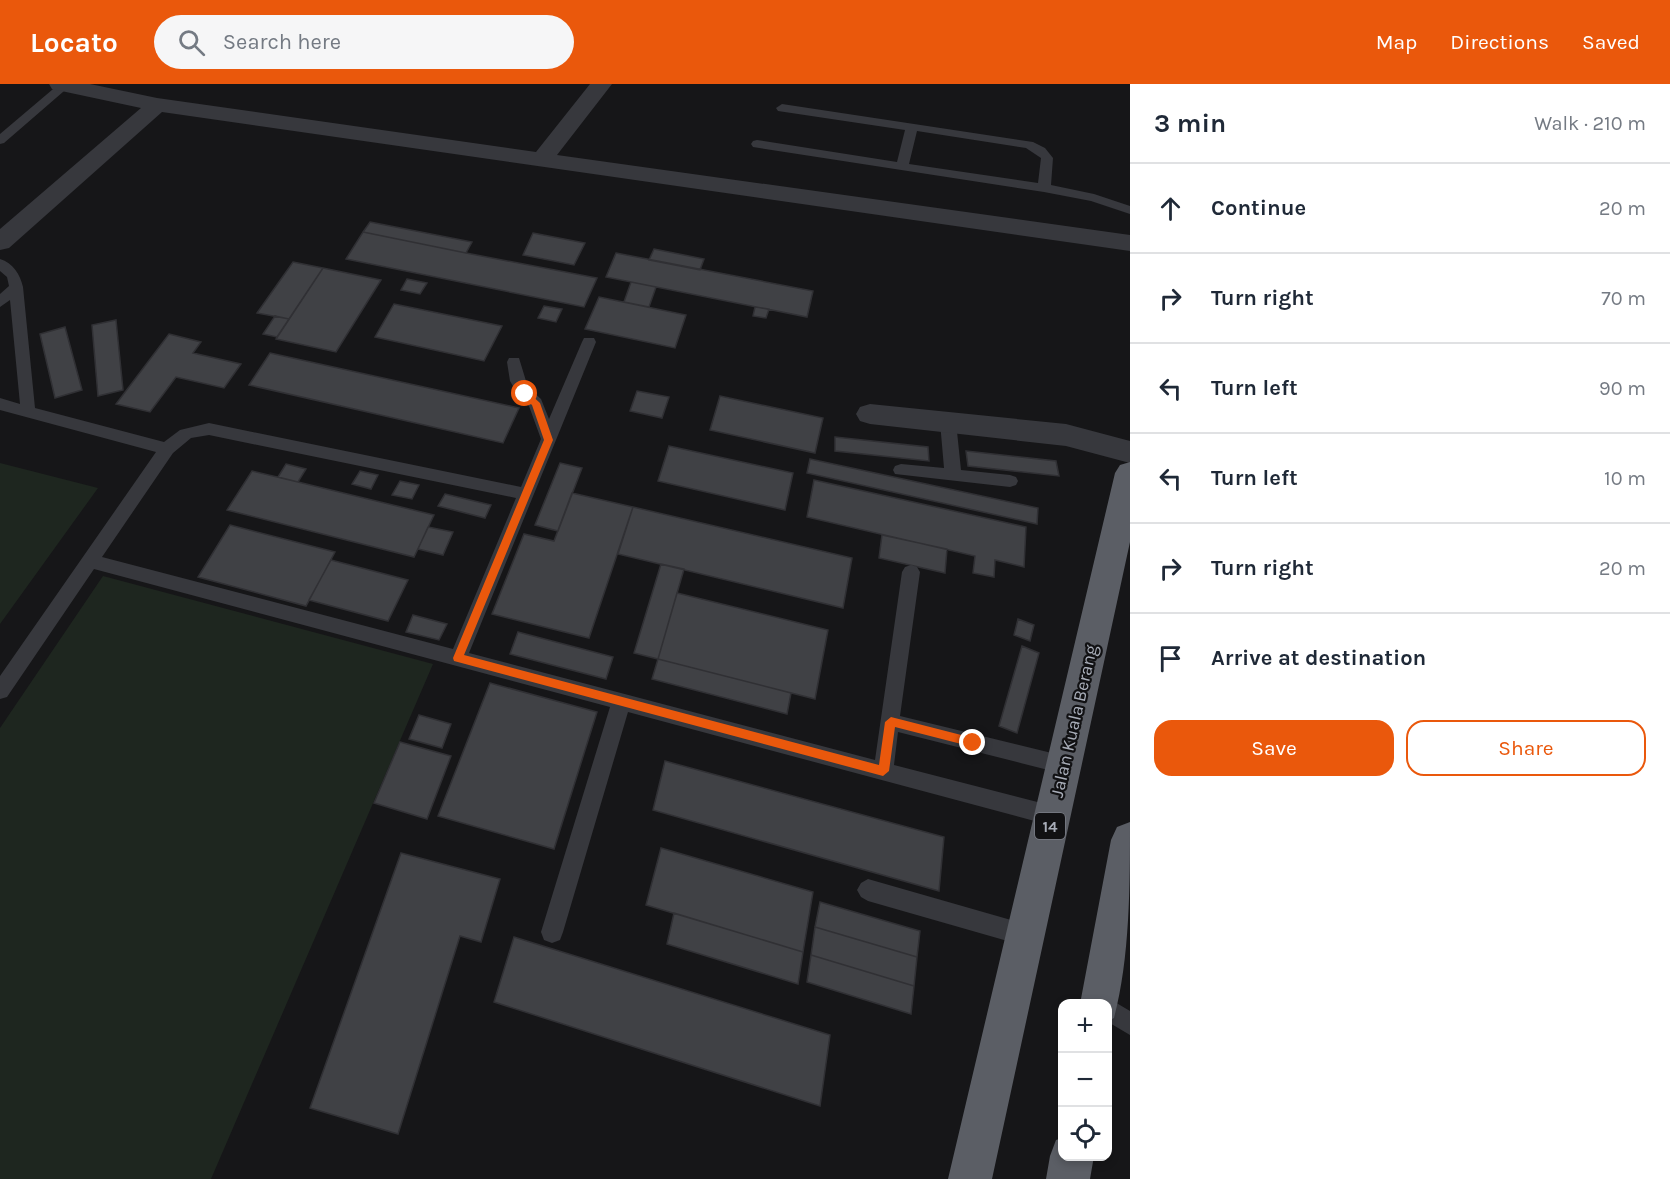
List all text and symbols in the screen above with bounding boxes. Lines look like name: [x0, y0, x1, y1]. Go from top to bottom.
search box: [154, 15, 574, 69]
text: Locato: [30, 26, 118, 59]
icon: search: [175, 26, 208, 59]
text: Search here: [223, 29, 341, 55]
text: Map: [1376, 30, 1417, 54]
text: Directions: [1450, 30, 1549, 54]
text: Saved: [1582, 30, 1640, 54]
text: 3 min: [1154, 108, 1226, 139]
text: Walk · 210 m: [1534, 112, 1646, 135]
icon: ahead: [1154, 192, 1187, 225]
text: Continue: [1211, 195, 1306, 221]
text: 20 m: [1599, 197, 1646, 220]
icon: right: [1154, 282, 1187, 315]
text: Turn right: [1211, 285, 1314, 311]
text: 70 m: [1601, 287, 1646, 310]
icon: left: [1154, 372, 1187, 405]
text: Turn left: [1211, 375, 1298, 401]
text: 90 m: [1599, 377, 1646, 400]
route start: [511, 380, 537, 406]
icon: left: [1154, 462, 1187, 495]
text: Turn left: [1211, 465, 1298, 491]
text: 10 m: [1604, 467, 1646, 490]
icon: right: [1154, 552, 1187, 585]
text: Turn right: [1211, 555, 1314, 581]
text: 20 m: [1599, 557, 1646, 580]
street label: Jalan Kuala Berang: [1046, 642, 1102, 800]
icon: arrive: [1154, 642, 1187, 675]
text: Arrive at destination: [1211, 645, 1426, 671]
button: Save: [1154, 720, 1394, 776]
button: Share: [1406, 720, 1646, 776]
route end: [959, 729, 985, 755]
road number: 14: [1035, 813, 1065, 839]
map controls: [1058, 999, 1112, 1161]
button: +: [1058, 999, 1112, 1053]
button: −: [1058, 1053, 1112, 1107]
button: locate: [1058, 1107, 1112, 1161]

